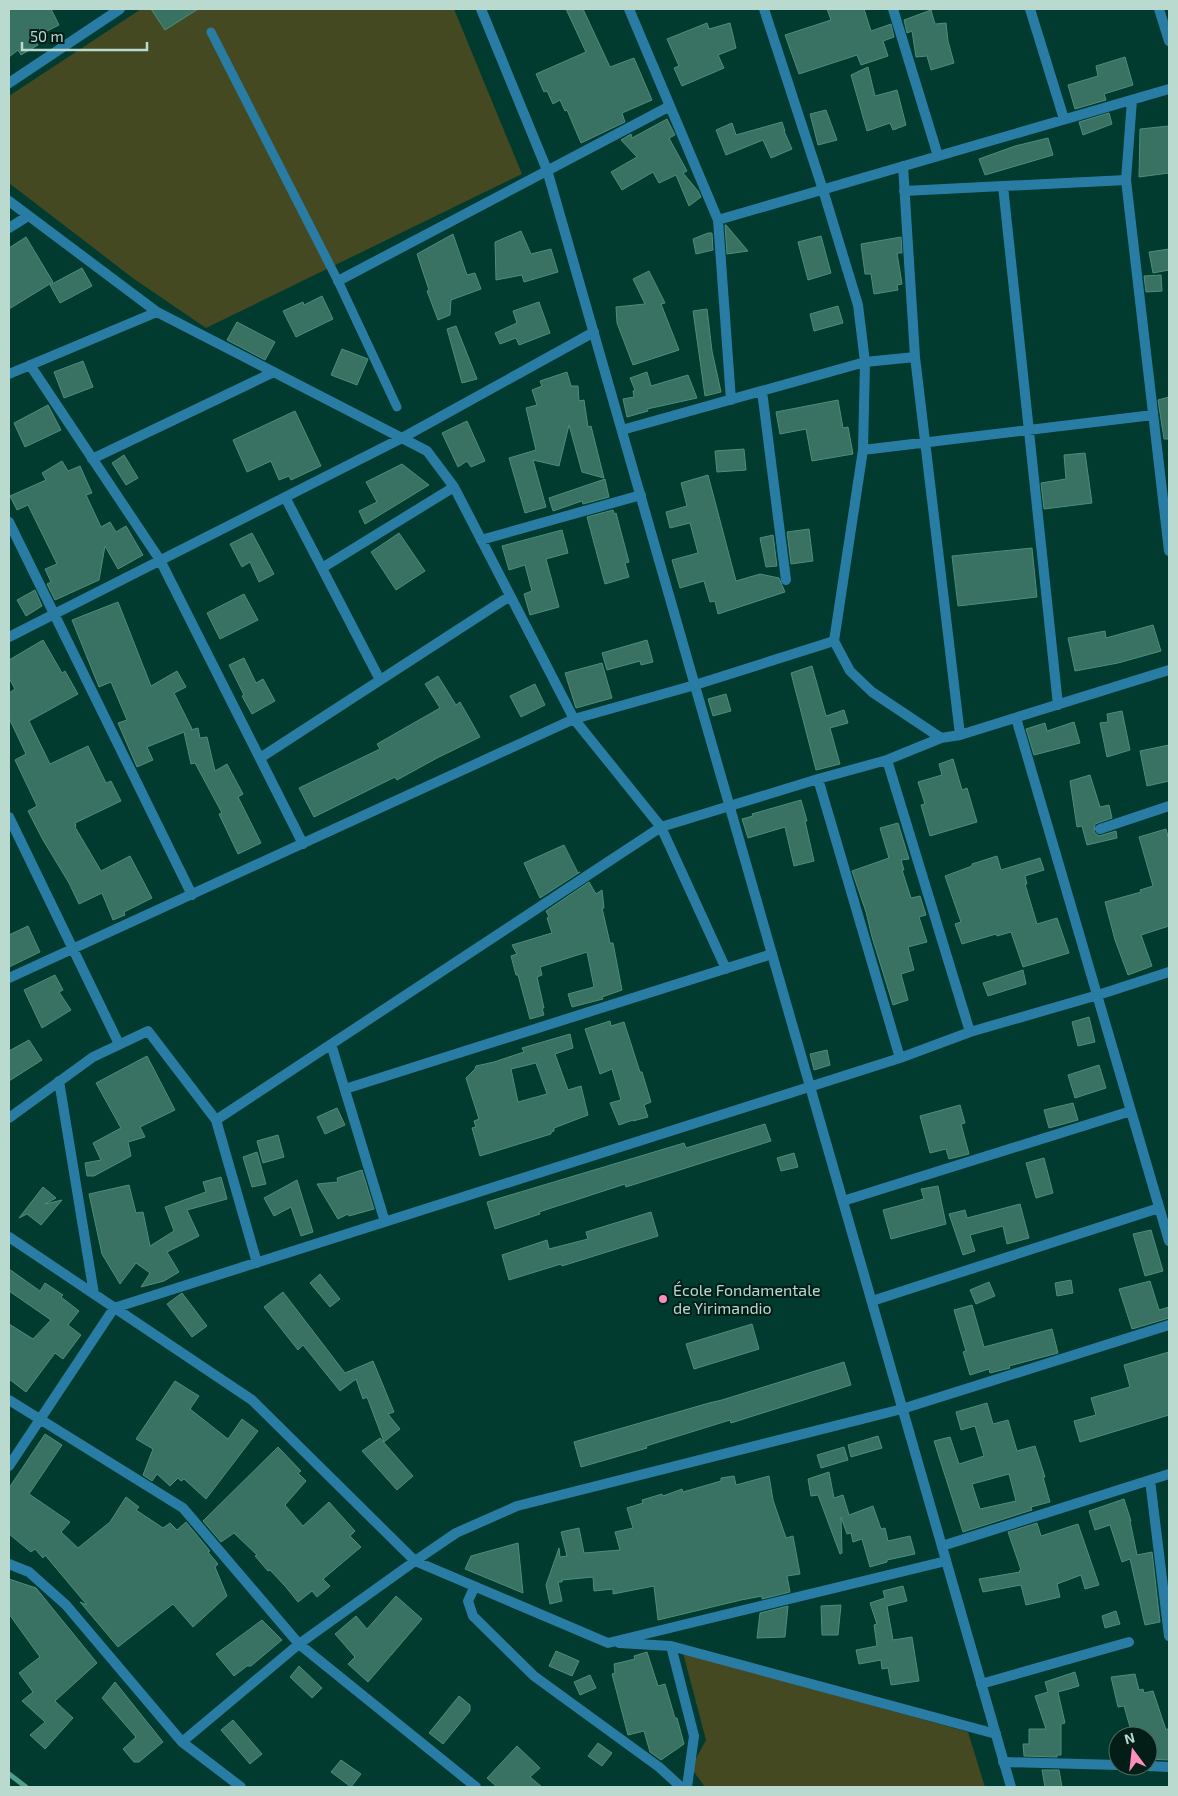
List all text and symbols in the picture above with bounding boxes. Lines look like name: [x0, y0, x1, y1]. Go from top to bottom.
scale bar: [22, 20, 148, 52]
text: 50 m: [30, 27, 64, 45]
place label: École Fondamentale de Yirimandio: [673, 1280, 821, 1317]
marker: École Fondamentale de Yirimandio: [657, 1293, 669, 1305]
north arrow: [1108, 1726, 1158, 1776]
text: N: [1122, 1728, 1137, 1747]

